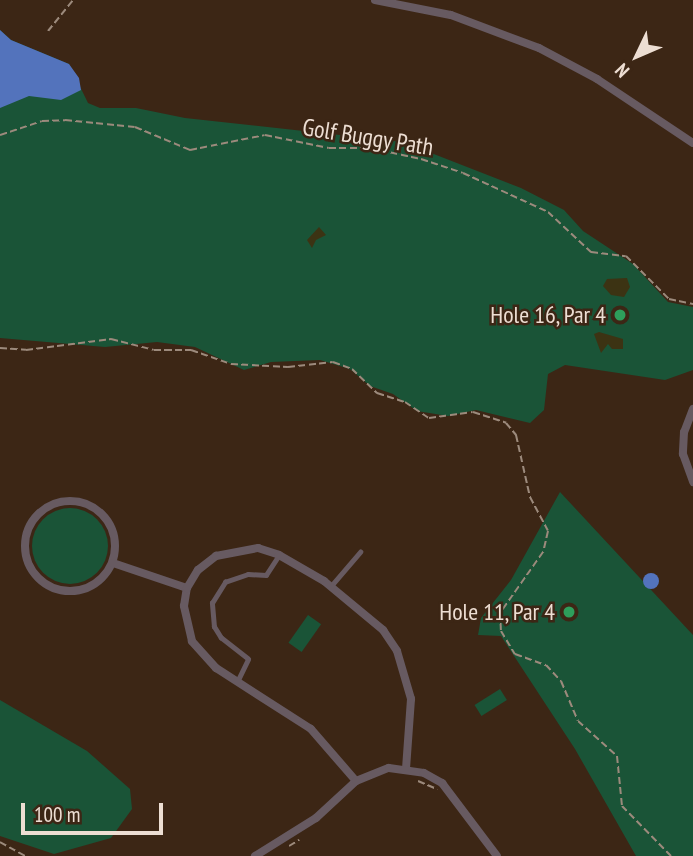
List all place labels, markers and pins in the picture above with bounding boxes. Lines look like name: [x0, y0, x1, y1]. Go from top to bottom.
place label: Hole 16, Par 4: [489, 301, 606, 329]
marker: Hole 16, Par 4: [612, 307, 628, 323]
place label: Hole 11, Par 4: [438, 598, 555, 626]
marker: Hole 11, Par 4: [561, 604, 577, 620]

